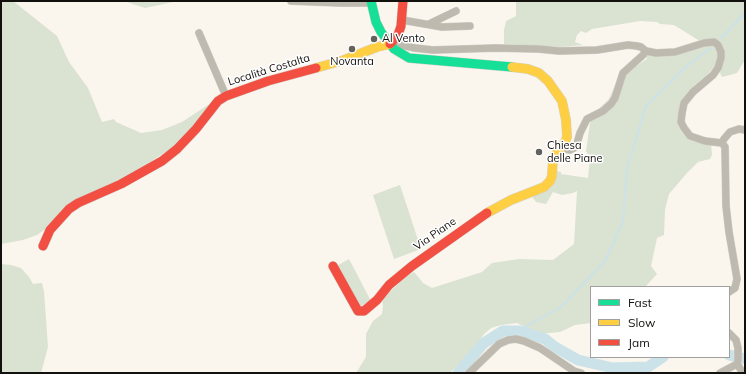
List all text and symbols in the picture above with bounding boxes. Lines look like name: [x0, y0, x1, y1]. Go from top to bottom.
place label: Al Vento: [382, 32, 425, 46]
marker: Al Vento: [369, 34, 379, 44]
marker: Novanta: [347, 44, 357, 54]
street label: Località Costalta: [226, 51, 312, 89]
place label: Novanta: [330, 55, 374, 69]
place label: Chiesa delle Piane: [547, 139, 602, 165]
marker: Chiesa delle Piane: [534, 147, 544, 157]
street label: Via Piane: [411, 215, 459, 253]
legend: [590, 286, 730, 358]
text: Fast: [628, 295, 652, 310]
text: Slow: [628, 315, 656, 330]
text: Jam: [628, 335, 650, 350]

